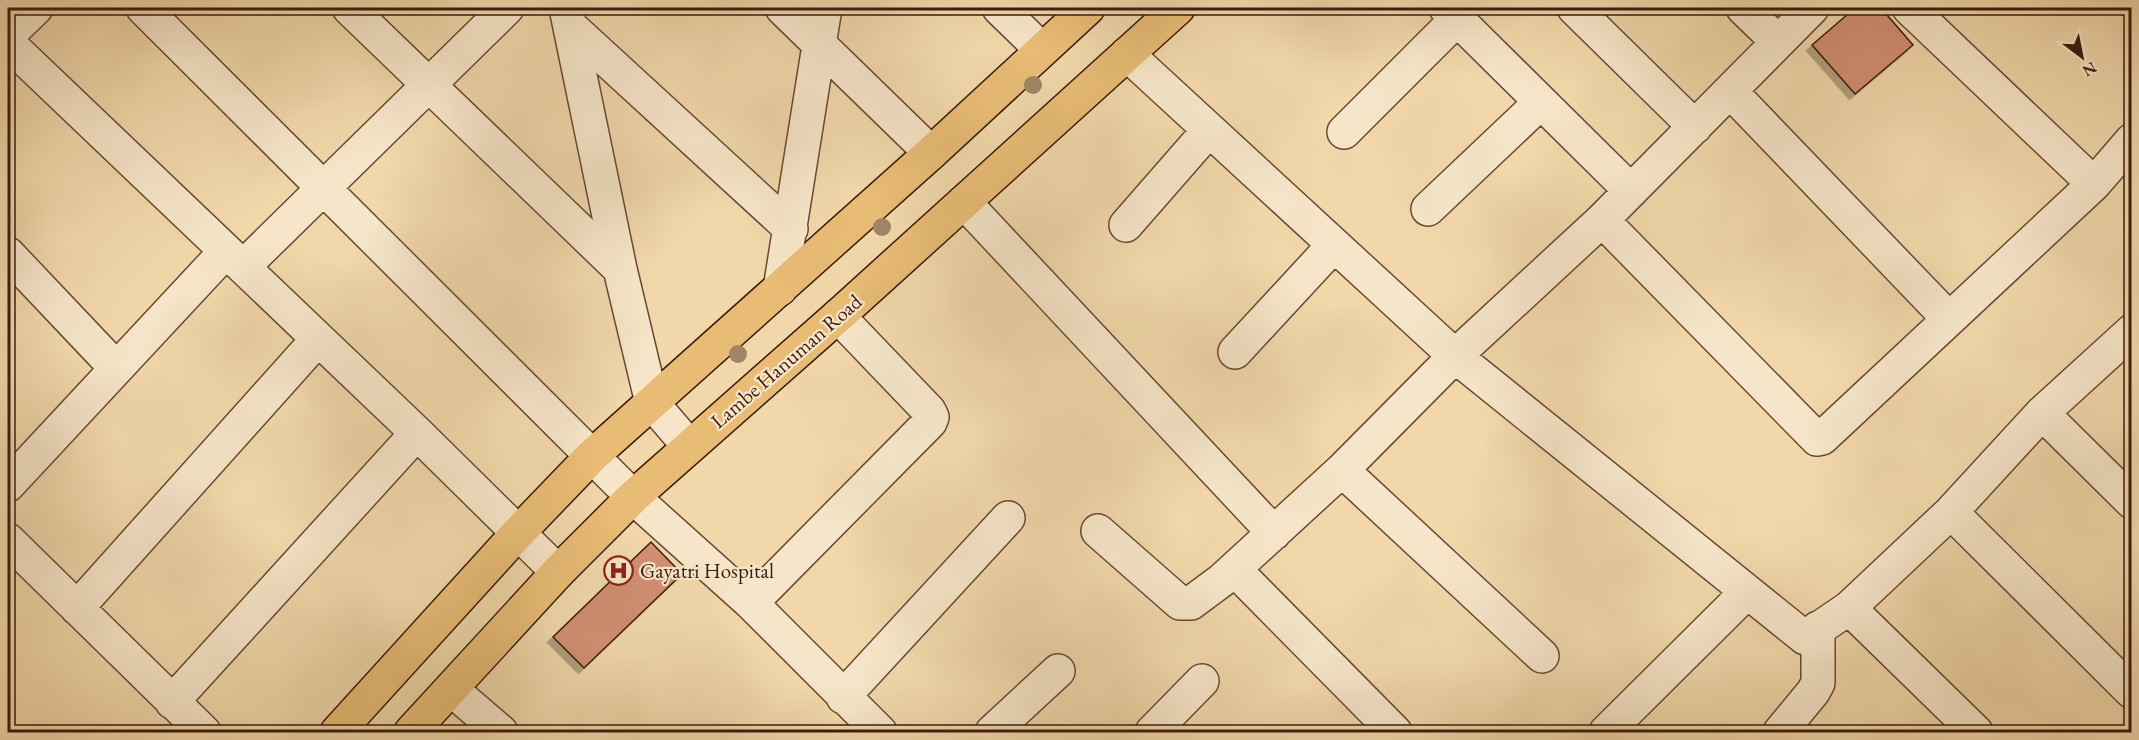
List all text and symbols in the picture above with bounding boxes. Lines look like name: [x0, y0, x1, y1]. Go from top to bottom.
north arrow: [2052, 27, 2112, 87]
text: N: [2079, 57, 2101, 82]
street label: Lambe Hanuman Road: [705, 288, 867, 434]
hospital icon: Gayatri Hospital: [603, 554, 635, 586]
place label: Gayatri Hospital: [640, 557, 774, 584]

